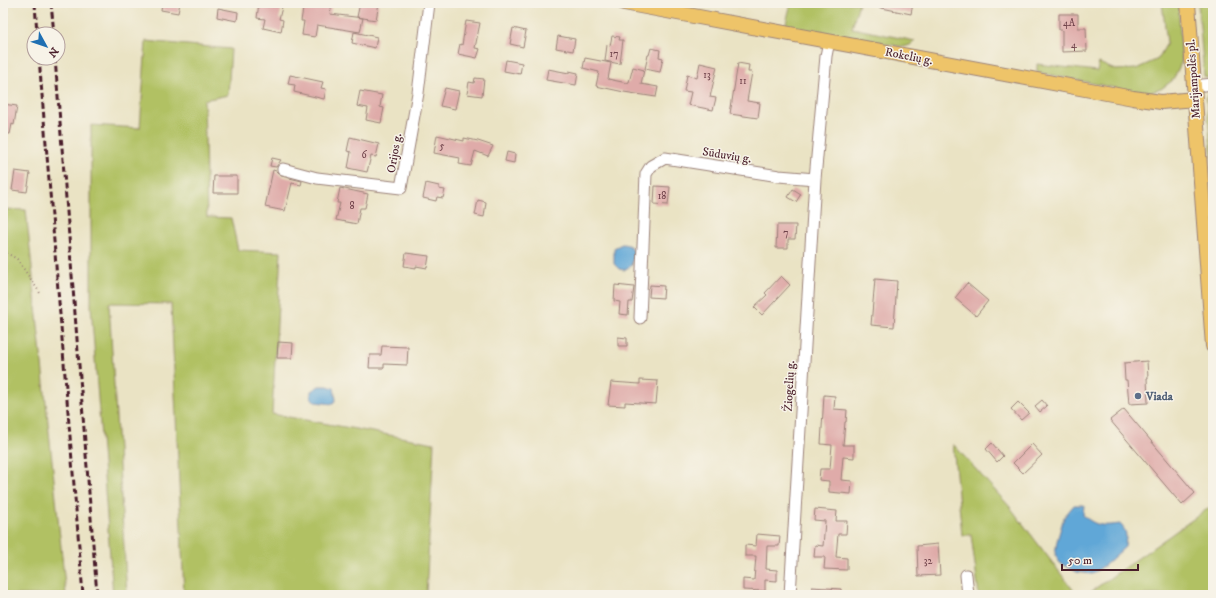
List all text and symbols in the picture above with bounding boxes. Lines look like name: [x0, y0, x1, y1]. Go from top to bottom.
house number: 4A: [1063, 17, 1076, 29]
north arrow: [26, 26, 66, 66]
street label: Marijampolės pl.: [1183, 38, 1204, 119]
house number: 4: [1071, 39, 1077, 51]
text: N: [45, 44, 61, 60]
street label: Rokelių g.: [884, 45, 934, 68]
house number: 17: [610, 48, 618, 60]
house number: 13: [703, 69, 711, 81]
house number: 11: [739, 75, 747, 87]
street label: Orijos g.: [384, 132, 405, 174]
house number: 5: [440, 140, 445, 152]
street label: Sūduvių g.: [701, 144, 753, 167]
house number: 6: [361, 149, 367, 161]
house number: 18: [658, 190, 666, 202]
house number: 8: [349, 200, 355, 212]
house number: 7: [783, 227, 789, 239]
street label: Žiogelių g.: [781, 360, 798, 412]
place label: Viada: [1145, 389, 1174, 404]
marker: Viada: [1133, 391, 1143, 401]
scale bar: [1062, 546, 1138, 572]
text: 50 m: [1068, 553, 1092, 568]
house number: 32: [924, 555, 932, 567]

